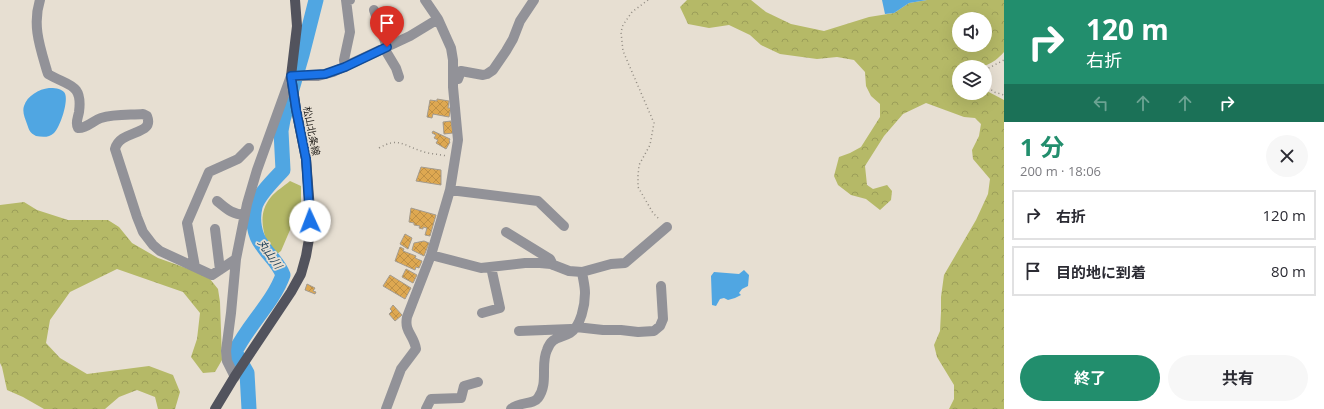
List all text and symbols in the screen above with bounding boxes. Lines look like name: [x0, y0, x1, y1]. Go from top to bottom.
pin: [370, 6, 404, 47]
text: 120 m: [1086, 10, 1169, 48]
icon: arrive: [376, 12, 398, 34]
map controls: [952, 12, 992, 100]
button: sound: [952, 12, 992, 52]
icon: right: [1020, 16, 1072, 68]
text: 右折: [1086, 48, 1122, 72]
button: layers: [952, 60, 992, 100]
icon: left: [1090, 92, 1112, 114]
icon: ahead: [1132, 92, 1154, 114]
icon: ahead: [1174, 92, 1196, 114]
icon: right: [1216, 92, 1238, 114]
street label: 松山北条線: [300, 105, 324, 157]
text: 1 分: [1020, 130, 1064, 163]
button: close: [1266, 135, 1308, 177]
text: 200 m · 18:06: [1020, 162, 1101, 180]
position arrow: [289, 200, 331, 242]
icon: right: [1022, 204, 1044, 226]
text: 120 m: [1262, 205, 1306, 225]
text: 右折: [1056, 206, 1086, 226]
water label: 丸山川: [255, 236, 287, 272]
icon: arrive: [1022, 260, 1044, 282]
text: 80 m: [1271, 261, 1306, 281]
text: 目的地に到着: [1056, 262, 1146, 282]
button: 終了: [1020, 355, 1160, 401]
button: 共有: [1168, 355, 1308, 401]

